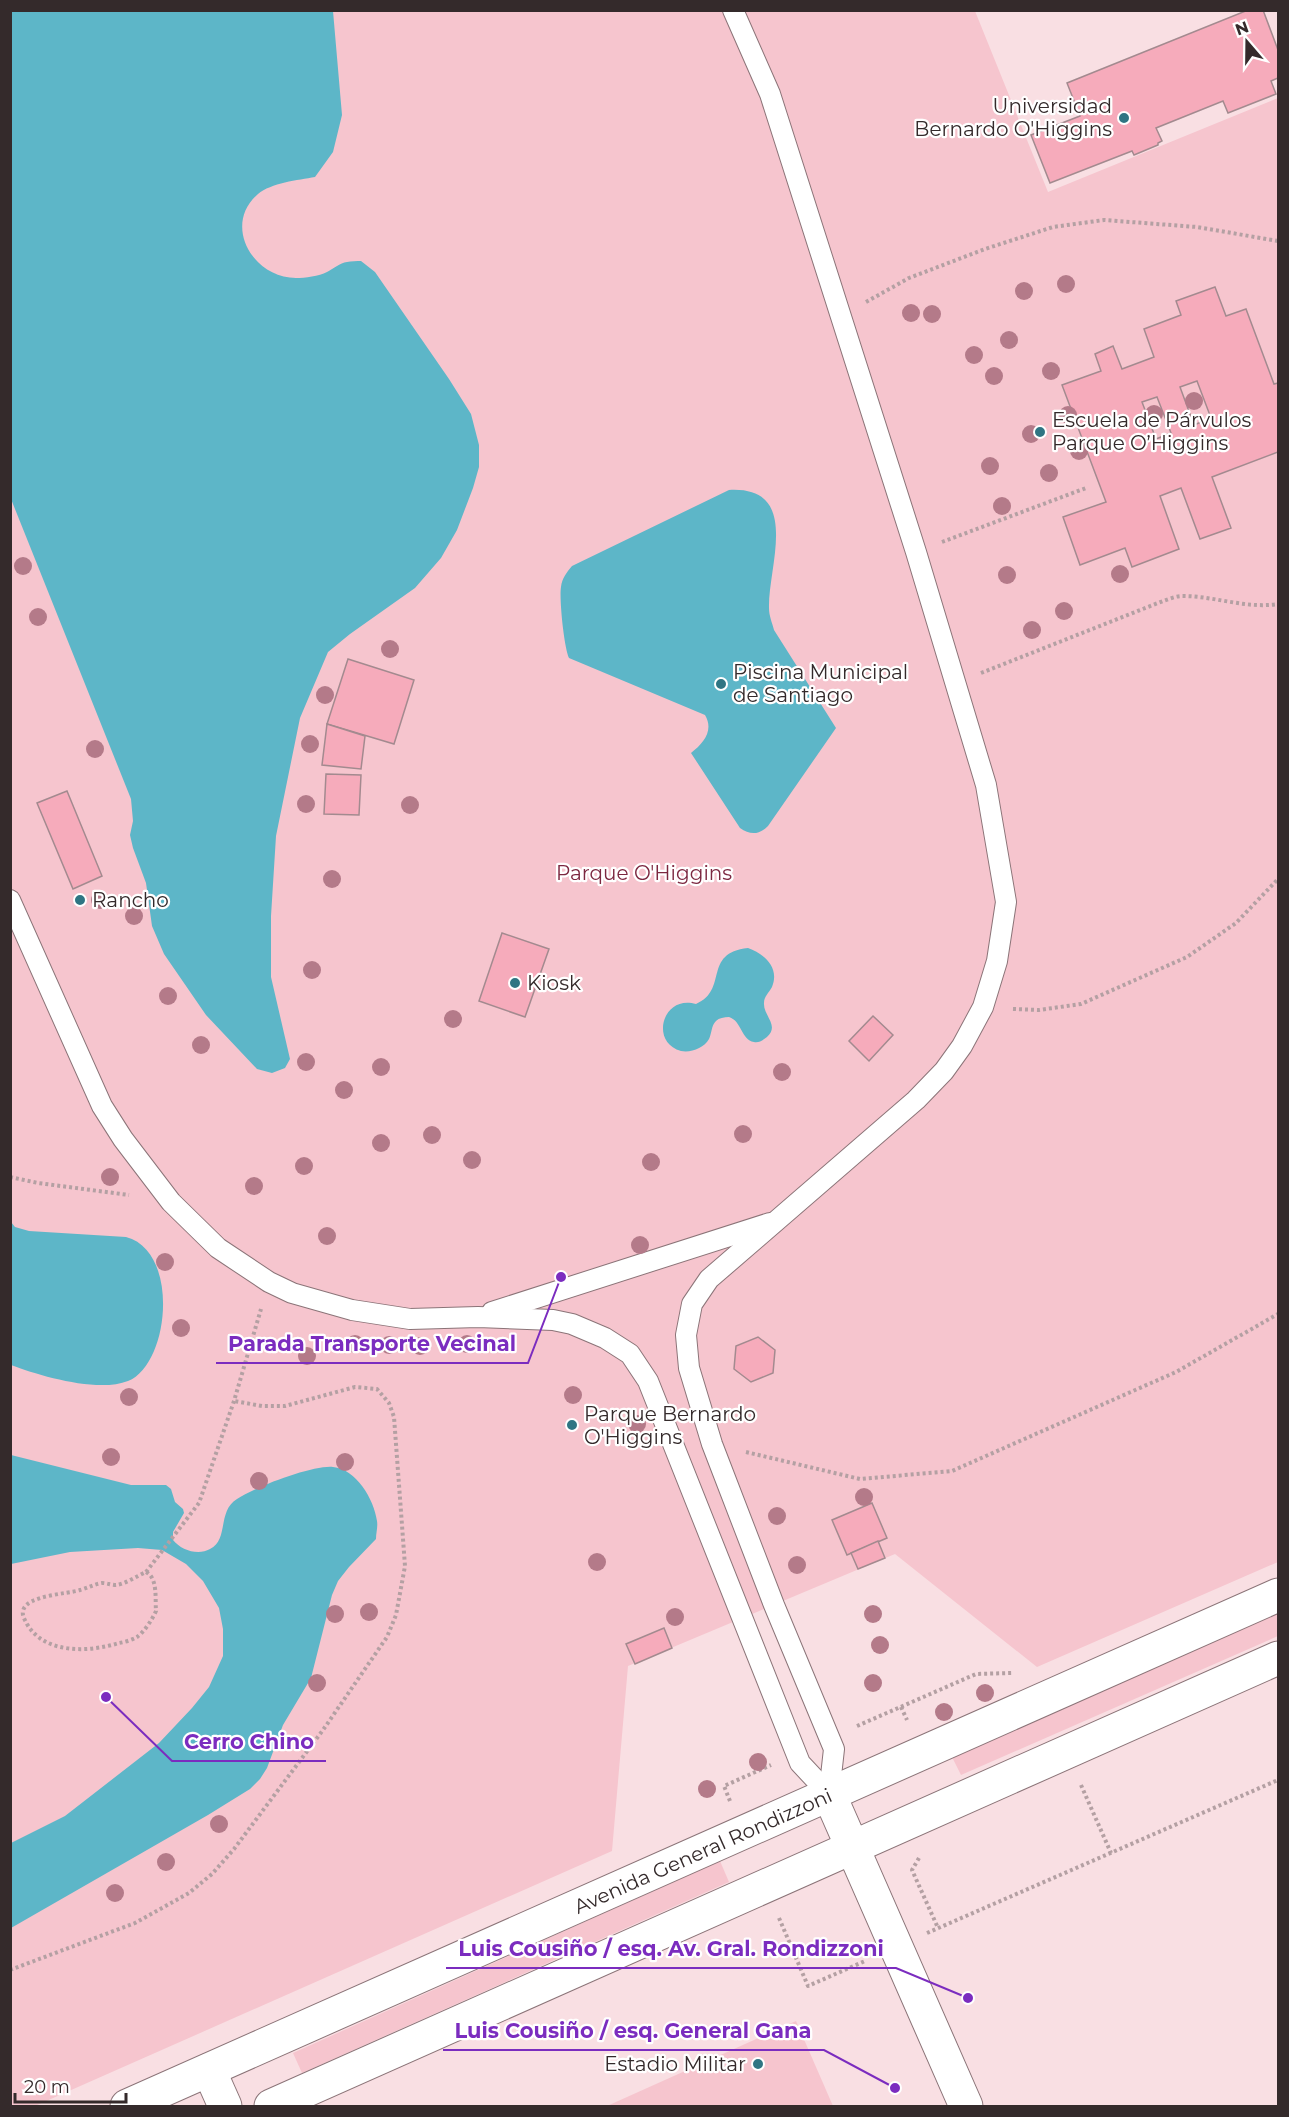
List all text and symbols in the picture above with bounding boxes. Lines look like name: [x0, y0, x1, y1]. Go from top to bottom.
north arrow: [1217, 12, 1277, 72]
text: N: [1233, 17, 1251, 40]
place label: Universidad Bernardo O'Higgins: [914, 94, 1112, 141]
marker: Universidad Bernardo O'Higgins: [1117, 111, 1131, 125]
place label: Escuela de Párvulos Parque O’Higgins: [1052, 408, 1251, 455]
marker: Escuela de Párvulos Parque O’Higgins: [1033, 425, 1047, 439]
place label: Piscina Municipal de Santiago: [733, 660, 908, 707]
marker: Piscina Municipal de Santiago: [714, 677, 728, 691]
park label: Parque O'Higgins: [556, 861, 732, 885]
place label: Rancho: [92, 888, 169, 912]
marker: Rancho: [73, 893, 87, 907]
place label: Kiosk: [527, 971, 581, 995]
marker: Kiosk: [508, 976, 522, 990]
callout: Parada Transporte Vecinal: [216, 1324, 528, 1363]
text: Parada Transporte Vecinal: [228, 1331, 516, 1356]
place label: Parque Bernardo O'Higgins: [584, 1402, 756, 1449]
marker: Parque Bernardo O'Higgins: [565, 1418, 579, 1432]
callout: Cerro Chino: [172, 1722, 326, 1761]
text: Cerro Chino: [184, 1729, 314, 1754]
street label: Avenida General Rondizzoni: [570, 1783, 836, 1919]
callout: Luis Cousiño / esq. Av. Gral. Rondizzoni: [446, 1929, 896, 1968]
text: Luis Cousiño / esq. Av. Gral. Rondizzoni: [458, 1936, 884, 1961]
callout: Luis Cousiño / esq. General Gana: [443, 2011, 824, 2050]
text: Luis Cousiño / esq. General Gana: [454, 2018, 812, 2043]
place label: Estadio Militar: [604, 2052, 746, 2076]
marker: Estadio Militar: [751, 2057, 765, 2071]
scale bar: [15, 2066, 126, 2104]
text: 20 m: [24, 2076, 70, 2098]

